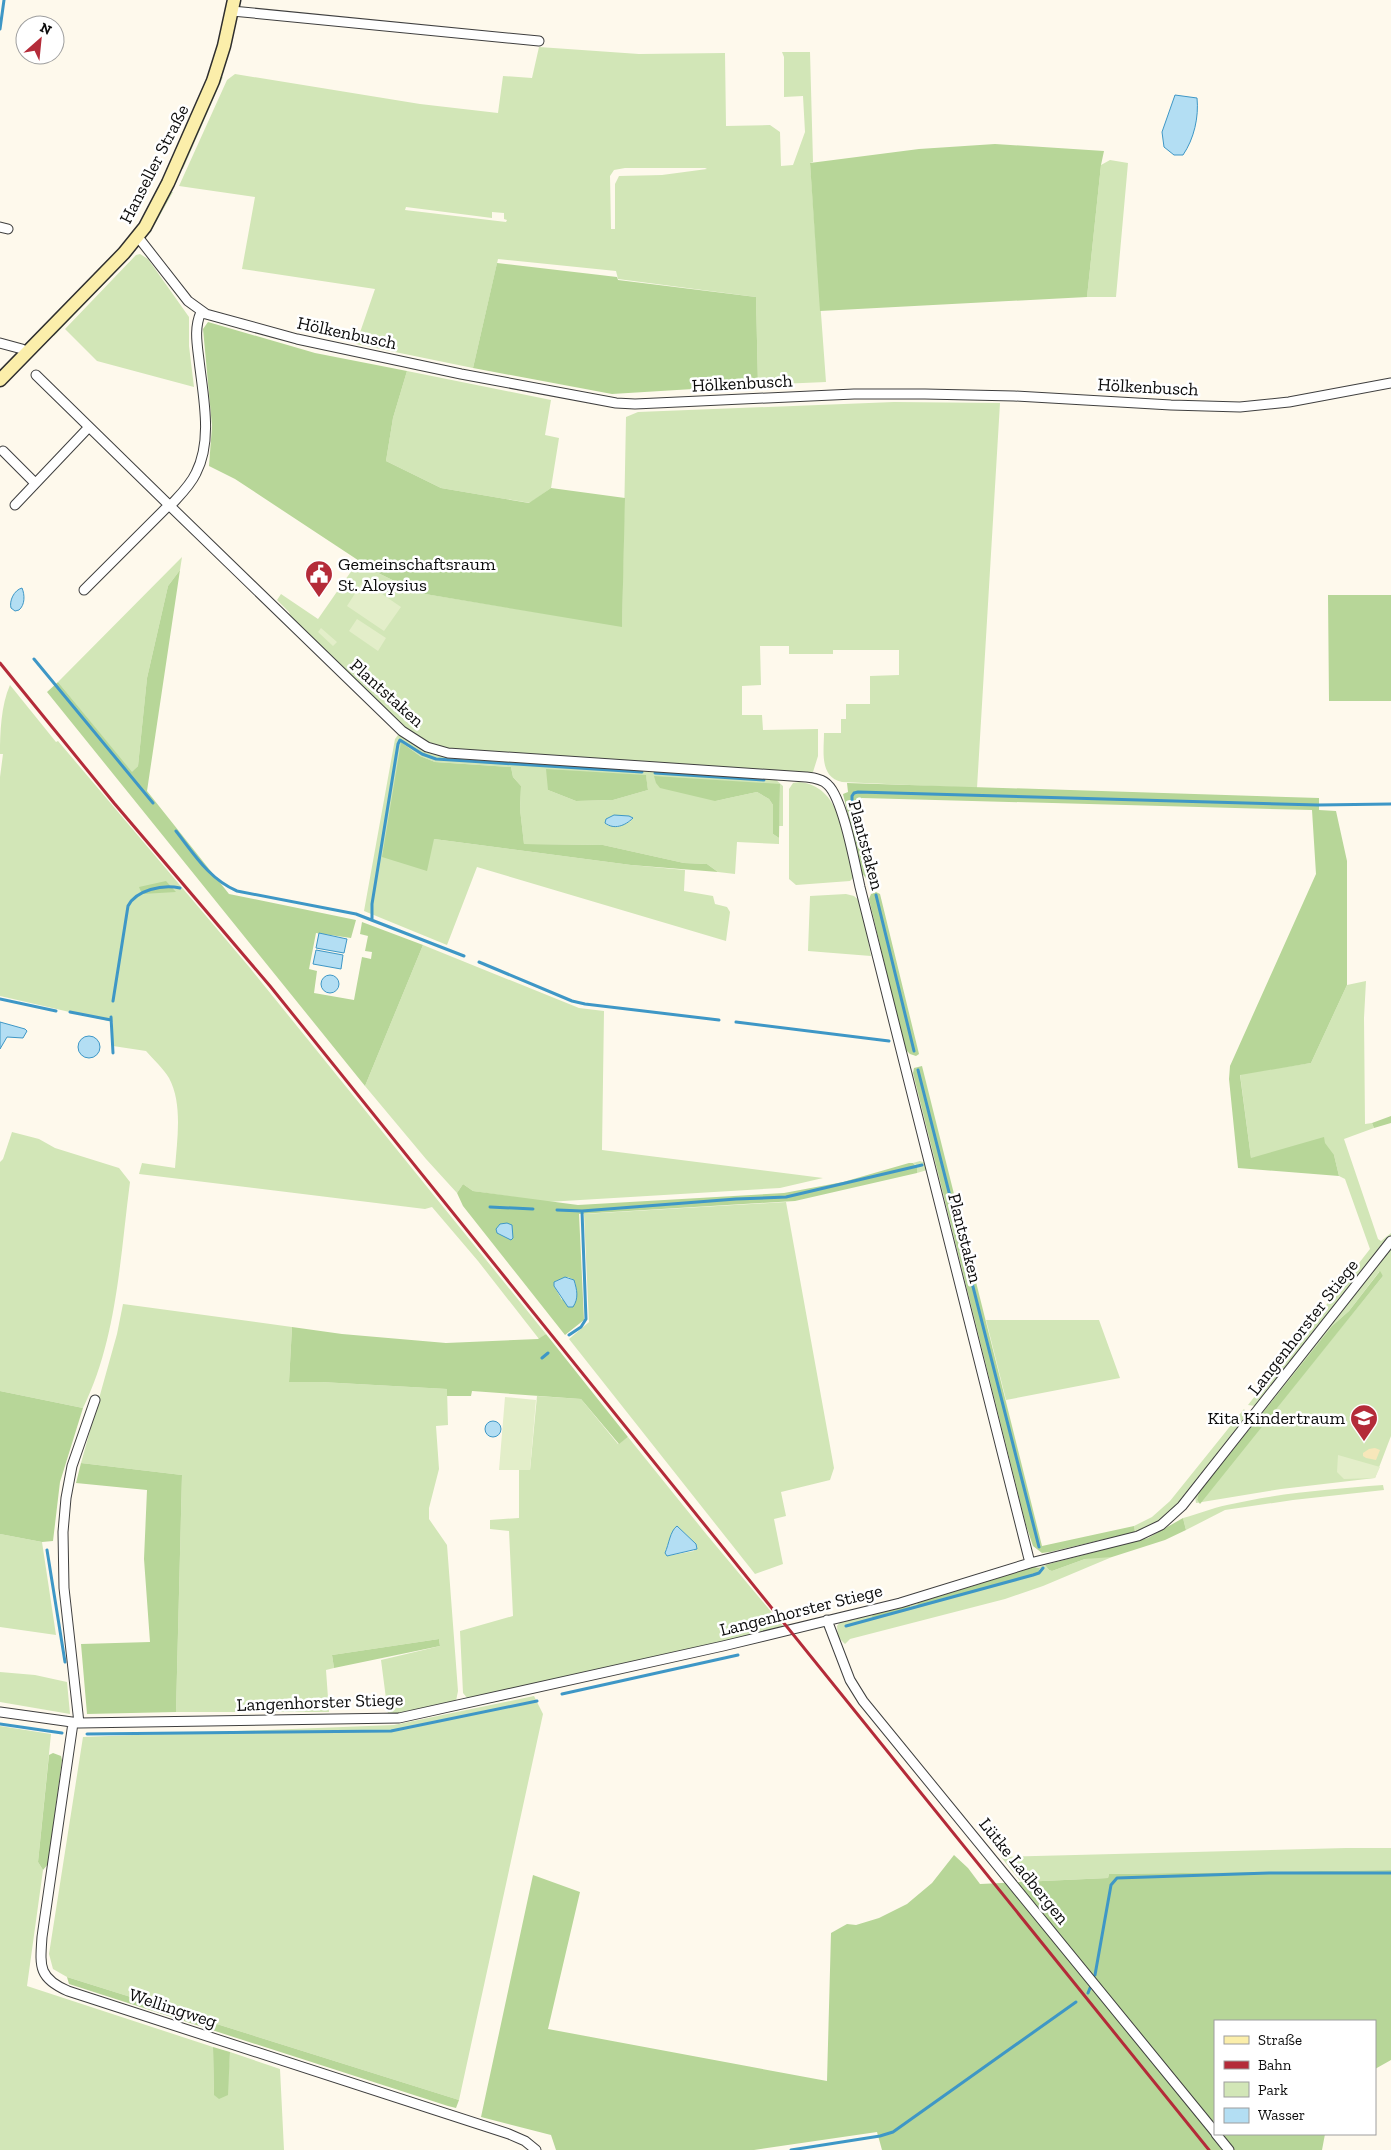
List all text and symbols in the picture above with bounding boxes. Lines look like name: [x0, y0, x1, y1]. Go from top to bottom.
north arrow: [15, 15, 65, 65]
text: N: [37, 19, 55, 39]
street label: Hanseller Straße: [114, 101, 194, 227]
street label: Hölkenbusch: [295, 312, 399, 354]
street label: Hölkenbusch: [691, 369, 793, 397]
street label: Hölkenbusch: [1097, 373, 1199, 401]
place label: Gemeinschaftsraum St. Aloysius: [338, 553, 496, 596]
public building icon: Gemeinschaftsraum St. Aloysius: [304, 559, 334, 598]
street label: Plantstaken: [345, 654, 429, 732]
street label: Plantstaken: [843, 798, 889, 893]
street label: Plantstaken: [943, 1191, 987, 1286]
street label: Langenhorster Stiege: [1243, 1255, 1363, 1399]
school or university icon: Kita Kindertraum: [1349, 1403, 1379, 1442]
place label: Kita Kindertraum: [1208, 1407, 1345, 1429]
street label: Langenhorster Stiege: [717, 1579, 885, 1641]
street label: Langenhorster Stiege: [236, 1688, 404, 1716]
street label: Lütke Ladbergen: [974, 1813, 1074, 1929]
street label: Wellingweg: [126, 1983, 220, 2033]
legend: [1214, 2020, 1376, 2135]
text: Straße: [1258, 2031, 1302, 2049]
text: Bahn: [1258, 2056, 1292, 2074]
text: Park: [1258, 2081, 1288, 2099]
text: Wasser: [1258, 2106, 1305, 2124]

